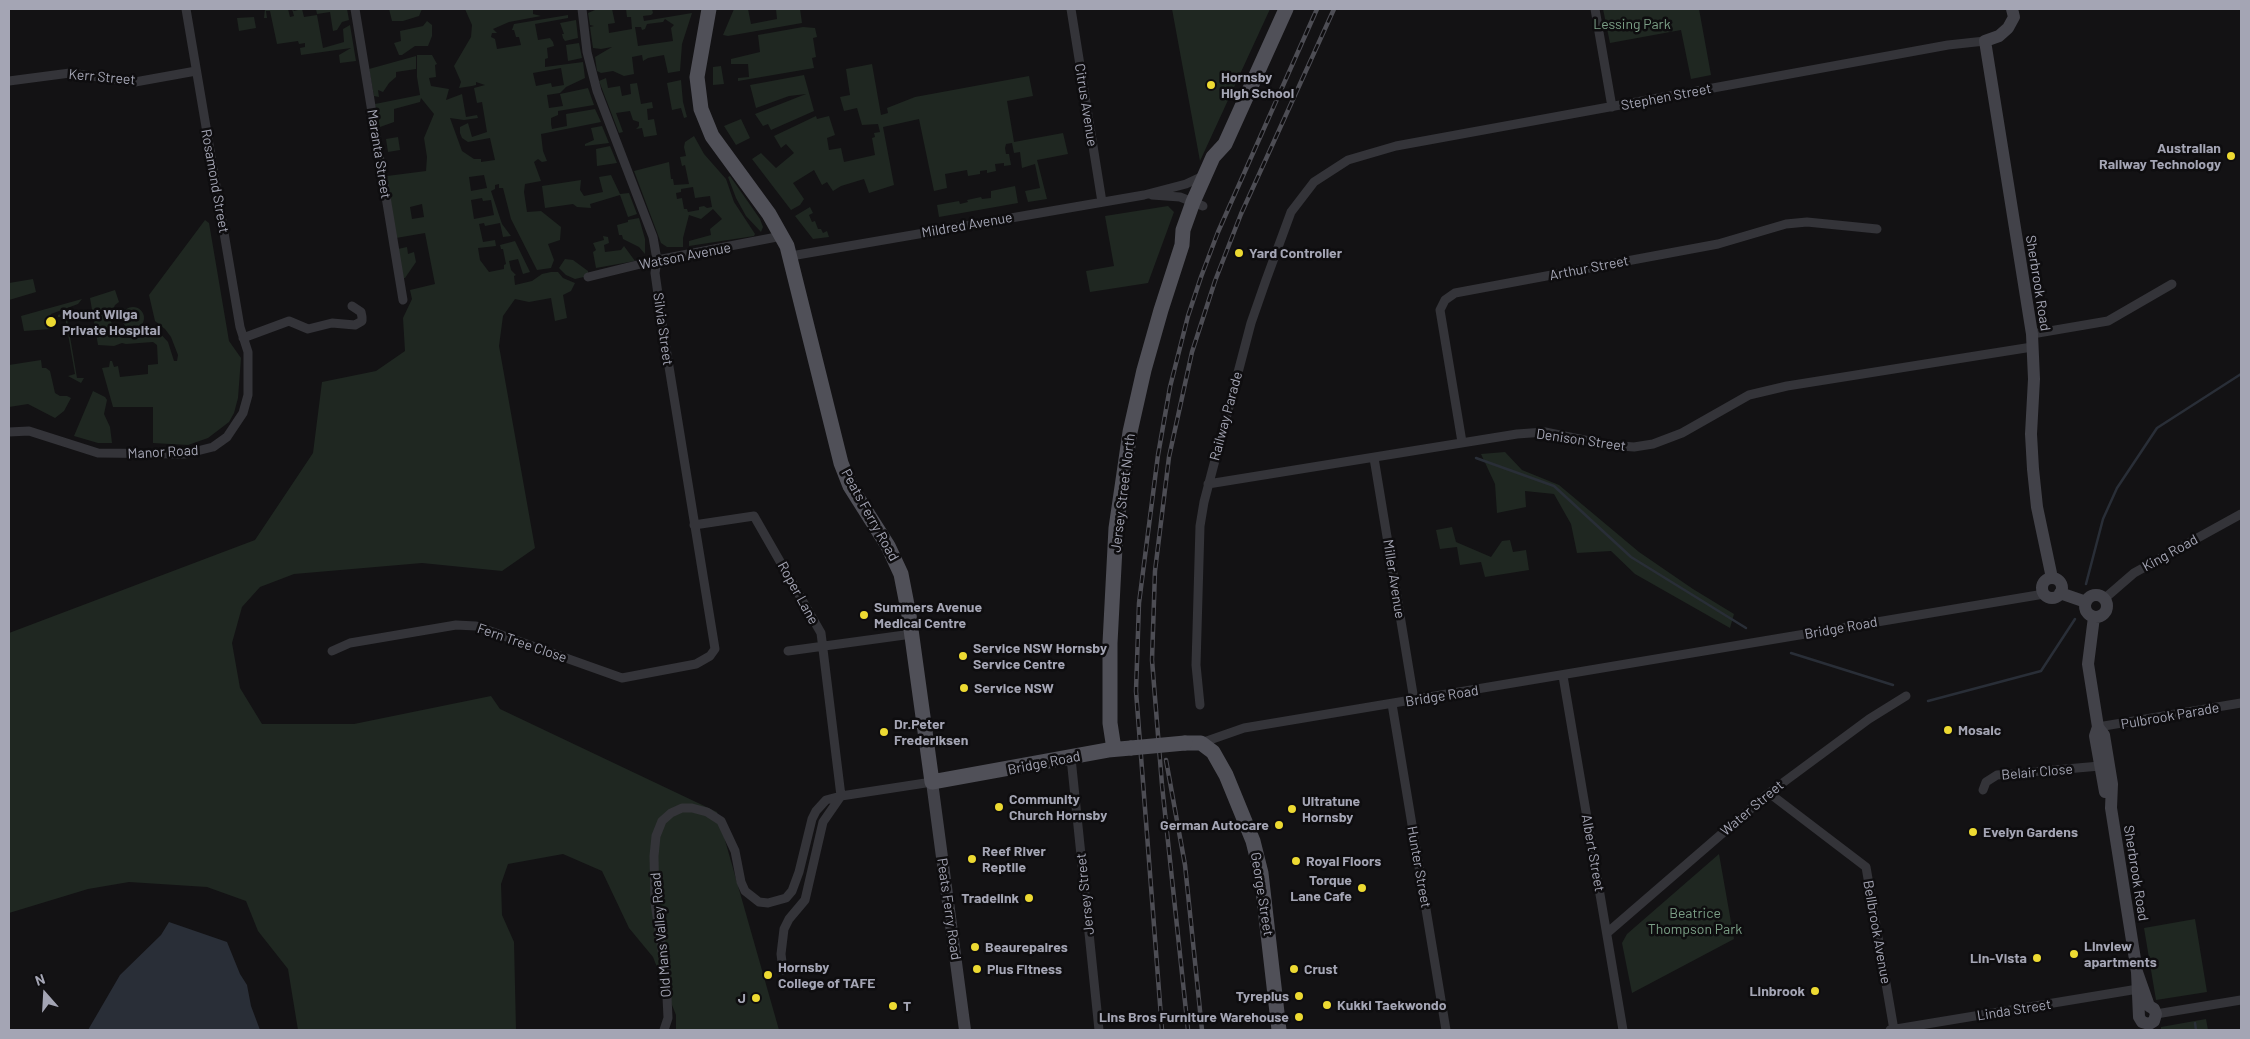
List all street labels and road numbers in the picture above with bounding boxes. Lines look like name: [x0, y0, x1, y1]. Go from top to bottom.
street label: Citrus Avenue: [1071, 62, 1101, 148]
street label: Kerr Street: [68, 66, 136, 88]
street label: Stephen Street: [1619, 80, 1713, 114]
street label: Maranta Street: [364, 108, 394, 200]
street label: Rosamond Street: [198, 128, 232, 234]
street label: Mildred Avenue: [920, 209, 1014, 241]
street label: Sherbrook Road: [2022, 234, 2054, 332]
street label: Watson Avenue: [638, 239, 732, 273]
street label: Arthur Street: [1548, 252, 1630, 284]
street label: Silvia Street: [650, 292, 676, 366]
street label: Railway Parade: [1206, 370, 1246, 462]
street label: Denison Street: [1535, 425, 1627, 455]
street label: Jersey Street North: [1107, 432, 1139, 554]
street label: Manor Road: [127, 442, 199, 462]
street label: Peats Ferry Road: [838, 466, 902, 564]
street label: King Road: [2139, 531, 2201, 575]
street label: Miller Avenue: [1379, 538, 1409, 620]
street label: Roper Lane: [774, 559, 822, 627]
street label: Bridge Road: [1803, 613, 1879, 643]
street label: Fern Tree Close: [475, 620, 569, 666]
street label: Bridge Road: [1404, 682, 1480, 710]
street label: Pulbrook Parade: [2120, 699, 2220, 733]
street label: Bridge Road: [1006, 748, 1082, 778]
street label: Belair Close: [2001, 761, 2073, 783]
street label: Water Street: [1717, 777, 1787, 839]
street label: Albert Street: [1578, 813, 1608, 893]
street label: Sherbrook Road: [2120, 824, 2152, 922]
street label: Hunter Street: [1404, 825, 1434, 909]
street label: George Street: [1247, 851, 1277, 937]
street label: Jersey Street: [1072, 852, 1098, 936]
street label: Peats Ferry Road: [934, 857, 964, 961]
street label: Old Mans Valley Road: [647, 872, 675, 998]
street label: Bellbrook Avenue: [1860, 879, 1894, 985]
street label: Linda Street: [1976, 996, 2052, 1024]

